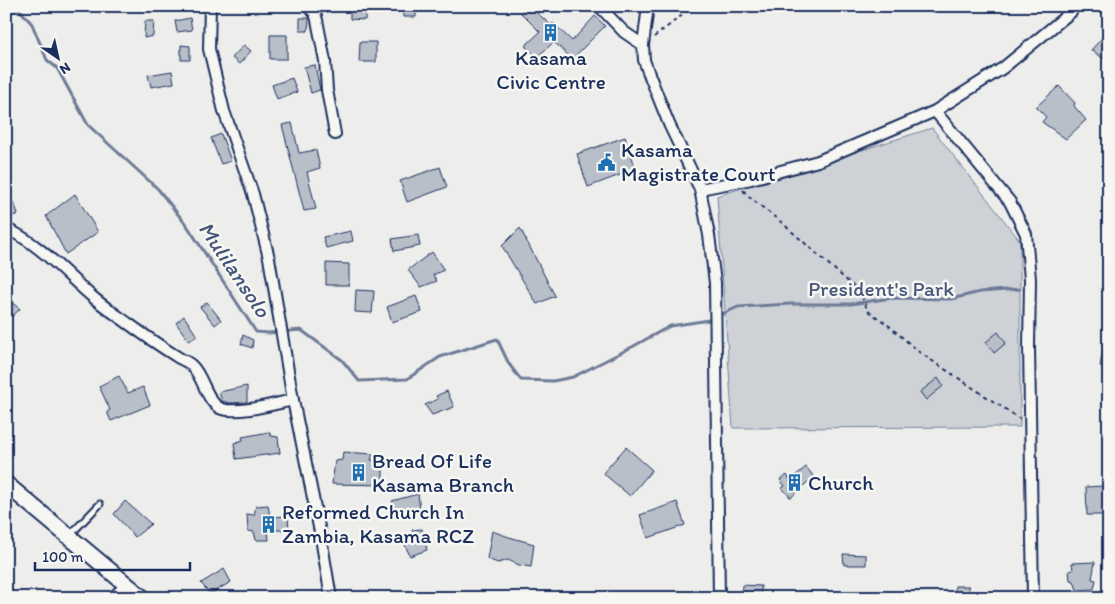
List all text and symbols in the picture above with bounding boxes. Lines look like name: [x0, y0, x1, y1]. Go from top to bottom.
building icon: Kasama Civic Centre: [541, 23, 561, 43]
north arrow: [32, 32, 82, 82]
place label: Kasama Civic Centre: [496, 45, 606, 94]
text: N: [56, 59, 74, 78]
place label: Kasama Magistrate Court: [621, 137, 776, 186]
public building icon: Kasama Magistrate Court: [597, 152, 617, 172]
water label: Mulilansolo: [193, 216, 277, 323]
park label: President's Park: [808, 276, 954, 301]
place label: Bread Of Life Kasama Branch: [372, 448, 514, 497]
building icon: Bread Of Life Kasama Branch: [348, 463, 368, 483]
place label: Church: [808, 470, 874, 495]
building icon: Church: [784, 473, 804, 493]
place label: Reformed Church In Zambia, Kasama RCZ: [282, 499, 474, 548]
building icon: Reformed Church In Zambia, Kasama RCZ: [258, 514, 278, 534]
scale bar: [35, 539, 190, 571]
text: 100 m: [42, 548, 84, 566]

